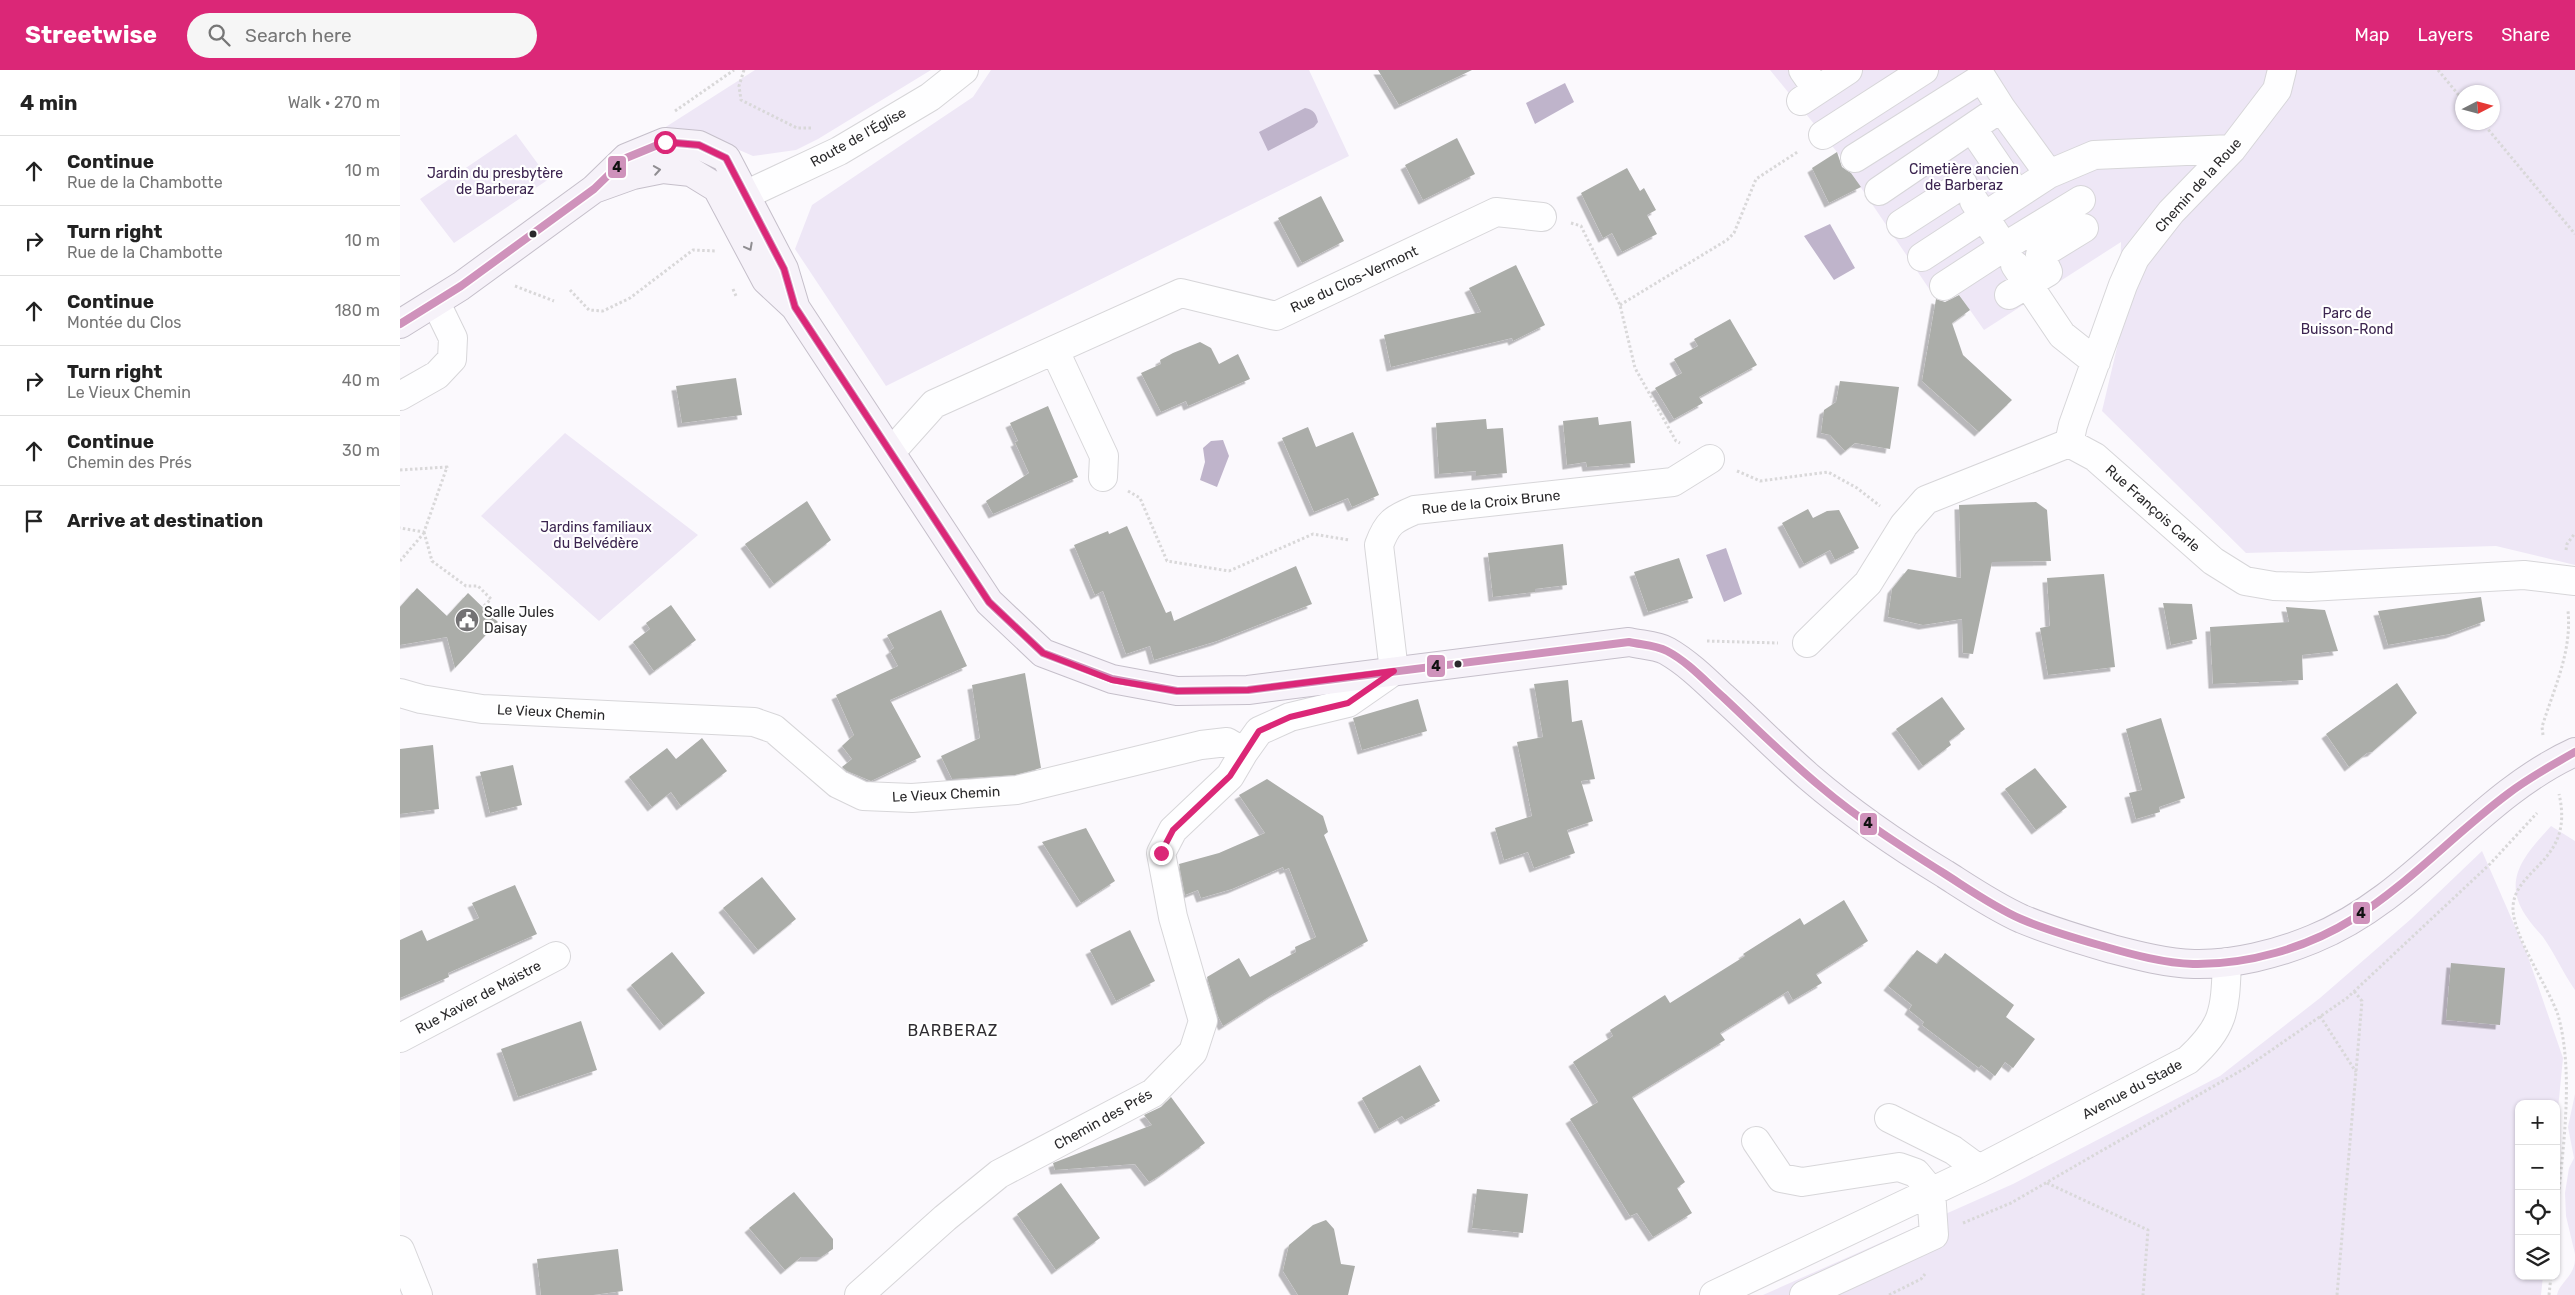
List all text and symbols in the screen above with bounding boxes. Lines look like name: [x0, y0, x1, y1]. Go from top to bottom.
search box: [187, 13, 537, 58]
text: Streetwise: [25, 21, 157, 49]
icon: search: [205, 21, 233, 49]
text: Search here: [245, 24, 352, 47]
text: Map: [2355, 24, 2390, 46]
text: Layers: [2418, 24, 2473, 46]
text: Share: [2501, 24, 2550, 46]
north arrow: [2455, 85, 2500, 130]
text: 4 min: [20, 90, 78, 115]
text: Walk · 270 m: [288, 93, 380, 112]
street label: Route de l'Église: [807, 103, 909, 171]
route start: [654, 131, 677, 154]
street label: Chemin de la Roue: [2152, 135, 2245, 236]
text: Continue: [67, 150, 154, 173]
line badge: 4: [607, 155, 627, 179]
icon: ahead: [20, 157, 48, 185]
text: 4: [612, 159, 622, 176]
text: 10 m: [345, 161, 380, 180]
park label: Cimetière ancien de Barberaz: [1909, 161, 2019, 194]
park label: Jardin du presbytère de Barberaz: [427, 165, 563, 198]
one-way arrow: [654, 165, 662, 176]
text: Rue de la Chambotte: [67, 173, 223, 192]
text: Turn right: [67, 220, 162, 243]
icon: right: [20, 227, 48, 255]
unlabelled marker: [528, 229, 538, 239]
text: 10 m: [345, 231, 380, 250]
one-way arrow: [743, 242, 753, 251]
street label: Rue du Clos-Vermont: [1288, 242, 1421, 317]
text: Rue de la Chambotte: [67, 243, 223, 262]
text: Continue: [67, 290, 154, 313]
icon: ahead: [20, 297, 48, 325]
text: 180 m: [335, 301, 380, 320]
park label: Parc de Buisson-Rond: [2301, 305, 2393, 338]
text: Montée du Clos: [67, 313, 182, 332]
text: Turn right: [67, 360, 162, 383]
icon: right: [20, 367, 48, 395]
text: 40 m: [342, 371, 380, 390]
text: Le Vieux Chemin: [67, 383, 191, 402]
text: Continue: [67, 430, 154, 453]
icon: ahead: [20, 437, 48, 465]
text: 30 m: [342, 441, 380, 460]
text: Chemin des Prés: [67, 453, 192, 472]
street label: Rue François Carle: [2102, 461, 2204, 555]
street label: Rue de la Croix Brune: [1421, 487, 1561, 518]
icon: arrive: [20, 507, 48, 535]
text: Arrive at destination: [67, 509, 263, 532]
park label: Jardins familiaux du Belvédère: [540, 519, 652, 552]
place label: Salle Jules Daisay: [484, 604, 554, 637]
public building icon: Salle Jules Daisay: [454, 607, 480, 633]
line badge: 4: [1426, 654, 1446, 678]
text: 4: [1431, 658, 1441, 675]
unlabelled marker: [1453, 659, 1463, 669]
street label: Le Vieux Chemin: [496, 701, 606, 724]
street label: Le Vieux Chemin: [891, 783, 1001, 806]
line badge: 4: [1859, 812, 1878, 836]
text: 4: [1863, 815, 1873, 832]
route end: [1150, 842, 1173, 865]
line badge: 4: [2352, 901, 2371, 925]
text: 4: [2356, 905, 2366, 922]
street label: Rue Xavier de Maistre: [412, 957, 544, 1038]
district label: BARBERAZ: [908, 1021, 998, 1040]
street label: Avenue du Stade: [2079, 1056, 2185, 1123]
street label: Chemin des Prés: [1051, 1085, 1155, 1153]
map controls: [2515, 1100, 2560, 1280]
button: +: [2515, 1100, 2560, 1145]
button: −: [2515, 1145, 2560, 1190]
button: locate: [2515, 1190, 2560, 1235]
button: layers: [2515, 1235, 2560, 1280]

